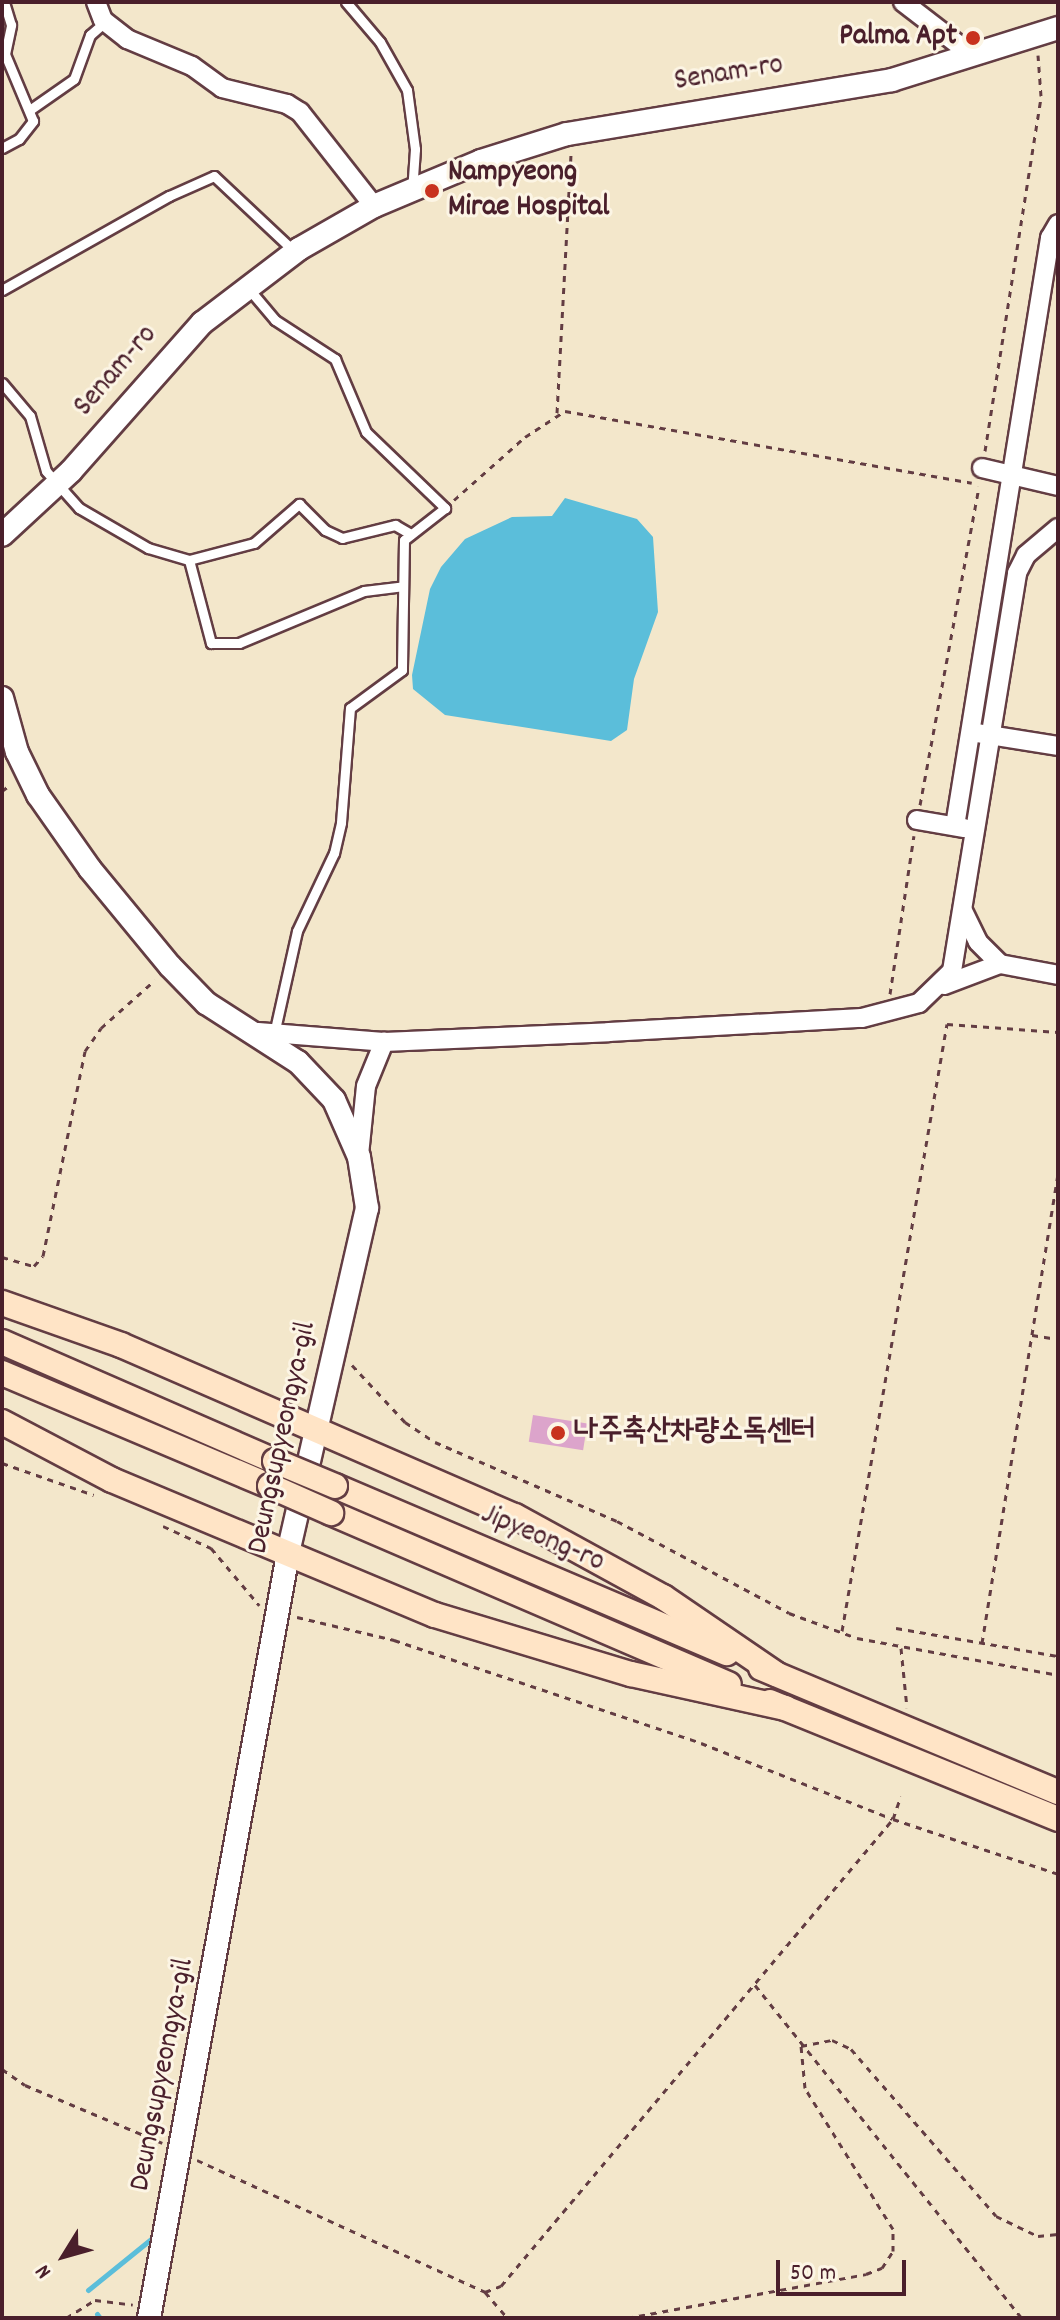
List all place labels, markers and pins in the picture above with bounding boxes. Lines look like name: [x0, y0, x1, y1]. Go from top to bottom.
place label: Palma Apt: [839, 20, 957, 56]
marker: Palma Apt: [964, 29, 982, 47]
place label: Nampyeong Mirae Hospital: [448, 156, 609, 226]
marker: Nampyeong Mirae Hospital: [423, 182, 441, 200]
place label: 나주축산차량소독센터: [574, 1415, 815, 1451]
marker: 나주축산차량소독센터: [549, 1424, 567, 1442]

